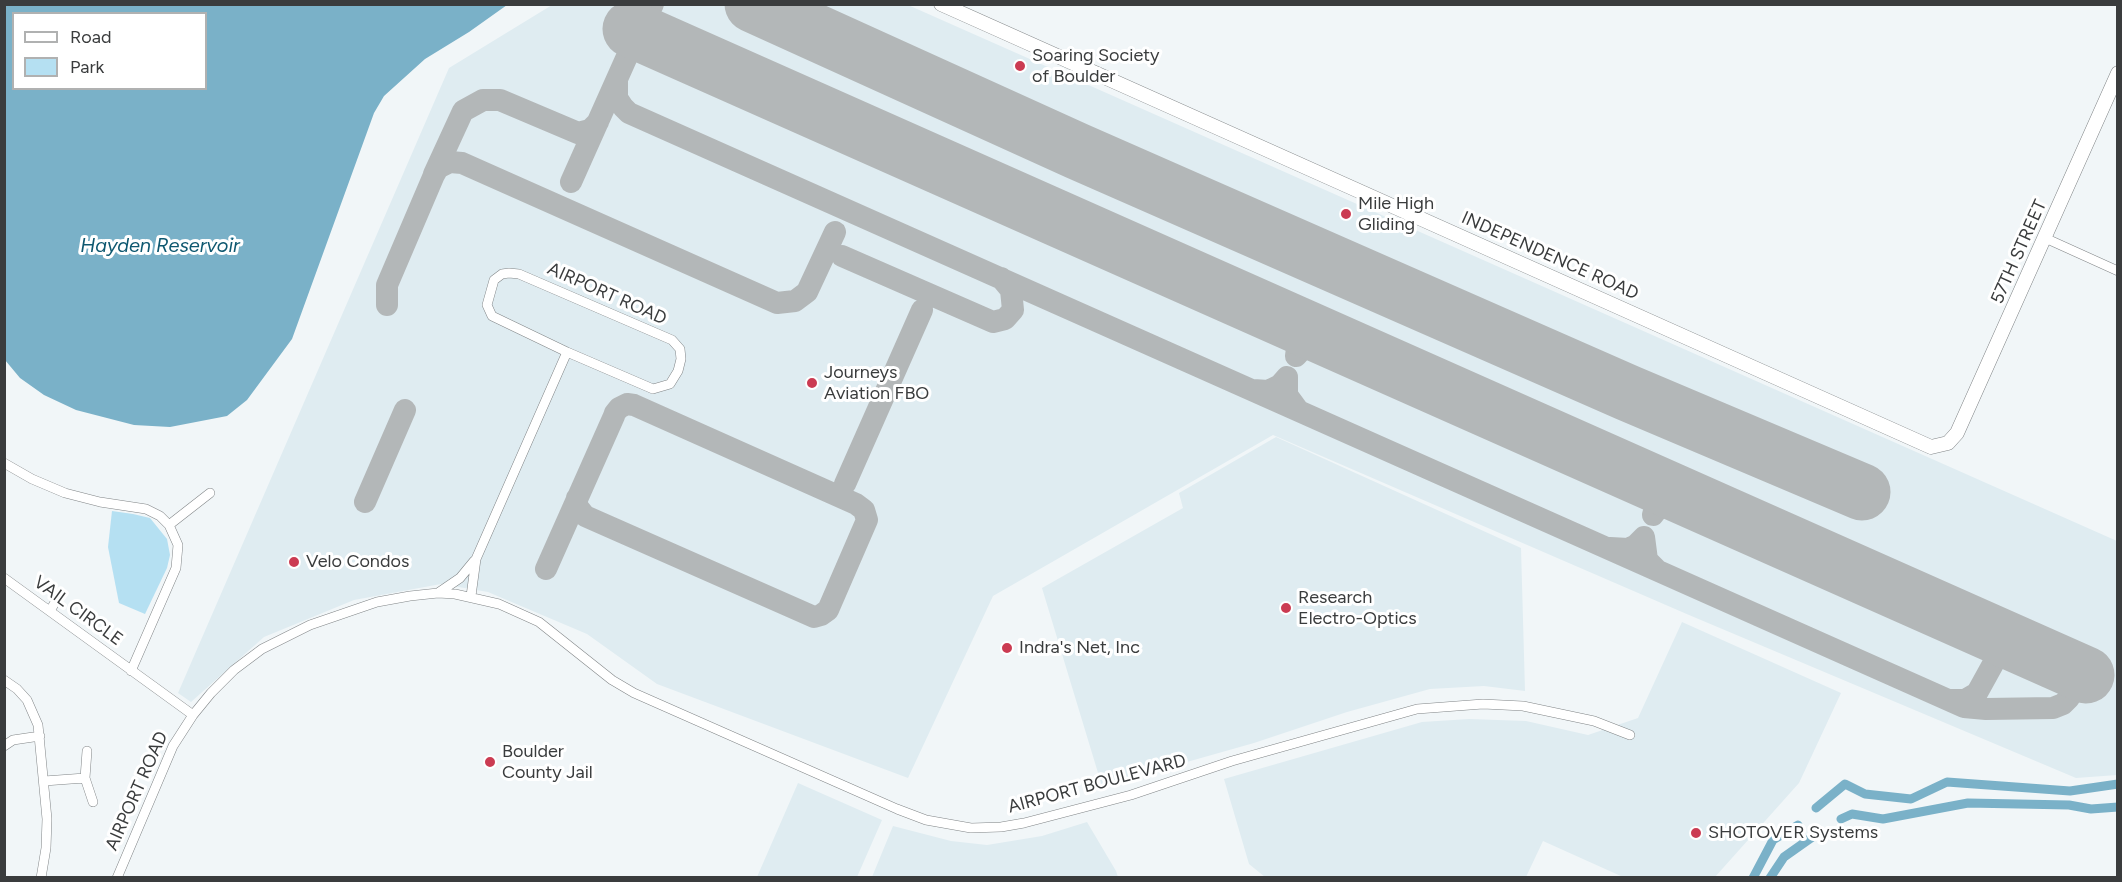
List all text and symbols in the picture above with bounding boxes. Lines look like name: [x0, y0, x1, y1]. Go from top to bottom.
legend: [12, 12, 207, 90]
text: Road: [70, 26, 111, 48]
place label: Soaring Society of Boulder: [1032, 45, 1159, 88]
text: Park: [70, 56, 104, 78]
marker: Soaring Society of Boulder: [1013, 59, 1027, 73]
place label: Mile High Gliding: [1358, 193, 1434, 236]
street label: 57TH STREET: [1986, 197, 2052, 307]
marker: Mile High Gliding: [1339, 207, 1353, 221]
street label: INDEPENDENCE ROAD: [1458, 207, 1642, 305]
water label: Hayden Reservoir: [80, 234, 240, 258]
street label: AIRPORT ROAD: [544, 258, 670, 330]
place label: Journeys Aviation FBO: [824, 362, 929, 404]
marker: Journeys Aviation FBO: [805, 376, 819, 390]
place label: Velo Condos: [306, 551, 409, 573]
marker: Velo Condos: [287, 555, 301, 569]
street label: VAIL CIRCLE: [29, 571, 127, 651]
place label: Research Electro-Optics: [1298, 587, 1417, 630]
marker: Research Electro-Optics: [1279, 601, 1293, 615]
place label: Indra's Net, Inc: [1019, 637, 1140, 659]
marker: Indra's Net, Inc: [1000, 641, 1014, 655]
street label: AIRPORT ROAD: [101, 728, 173, 854]
place label: Boulder County Jail: [502, 741, 593, 783]
street label: AIRPORT BOULEVARD: [1006, 750, 1188, 818]
marker: Boulder County Jail: [483, 755, 497, 769]
place label: SHOTOVER Systems: [1708, 822, 1878, 844]
marker: SHOTOVER Systems: [1689, 826, 1703, 840]

